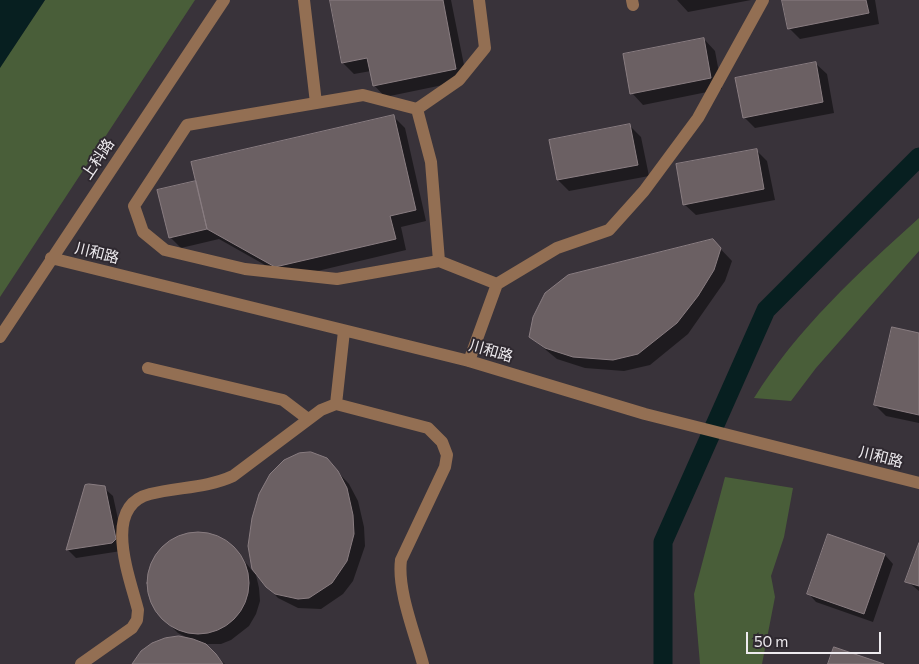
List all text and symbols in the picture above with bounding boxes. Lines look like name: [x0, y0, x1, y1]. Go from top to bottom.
street label: 上科路: [78, 135, 118, 183]
street label: 川和路: [73, 239, 121, 267]
street label: 川和路: [467, 336, 515, 366]
street label: 川和路: [857, 443, 905, 471]
scale bar: [749, 622, 884, 654]
text: 50 m: [754, 632, 788, 650]

